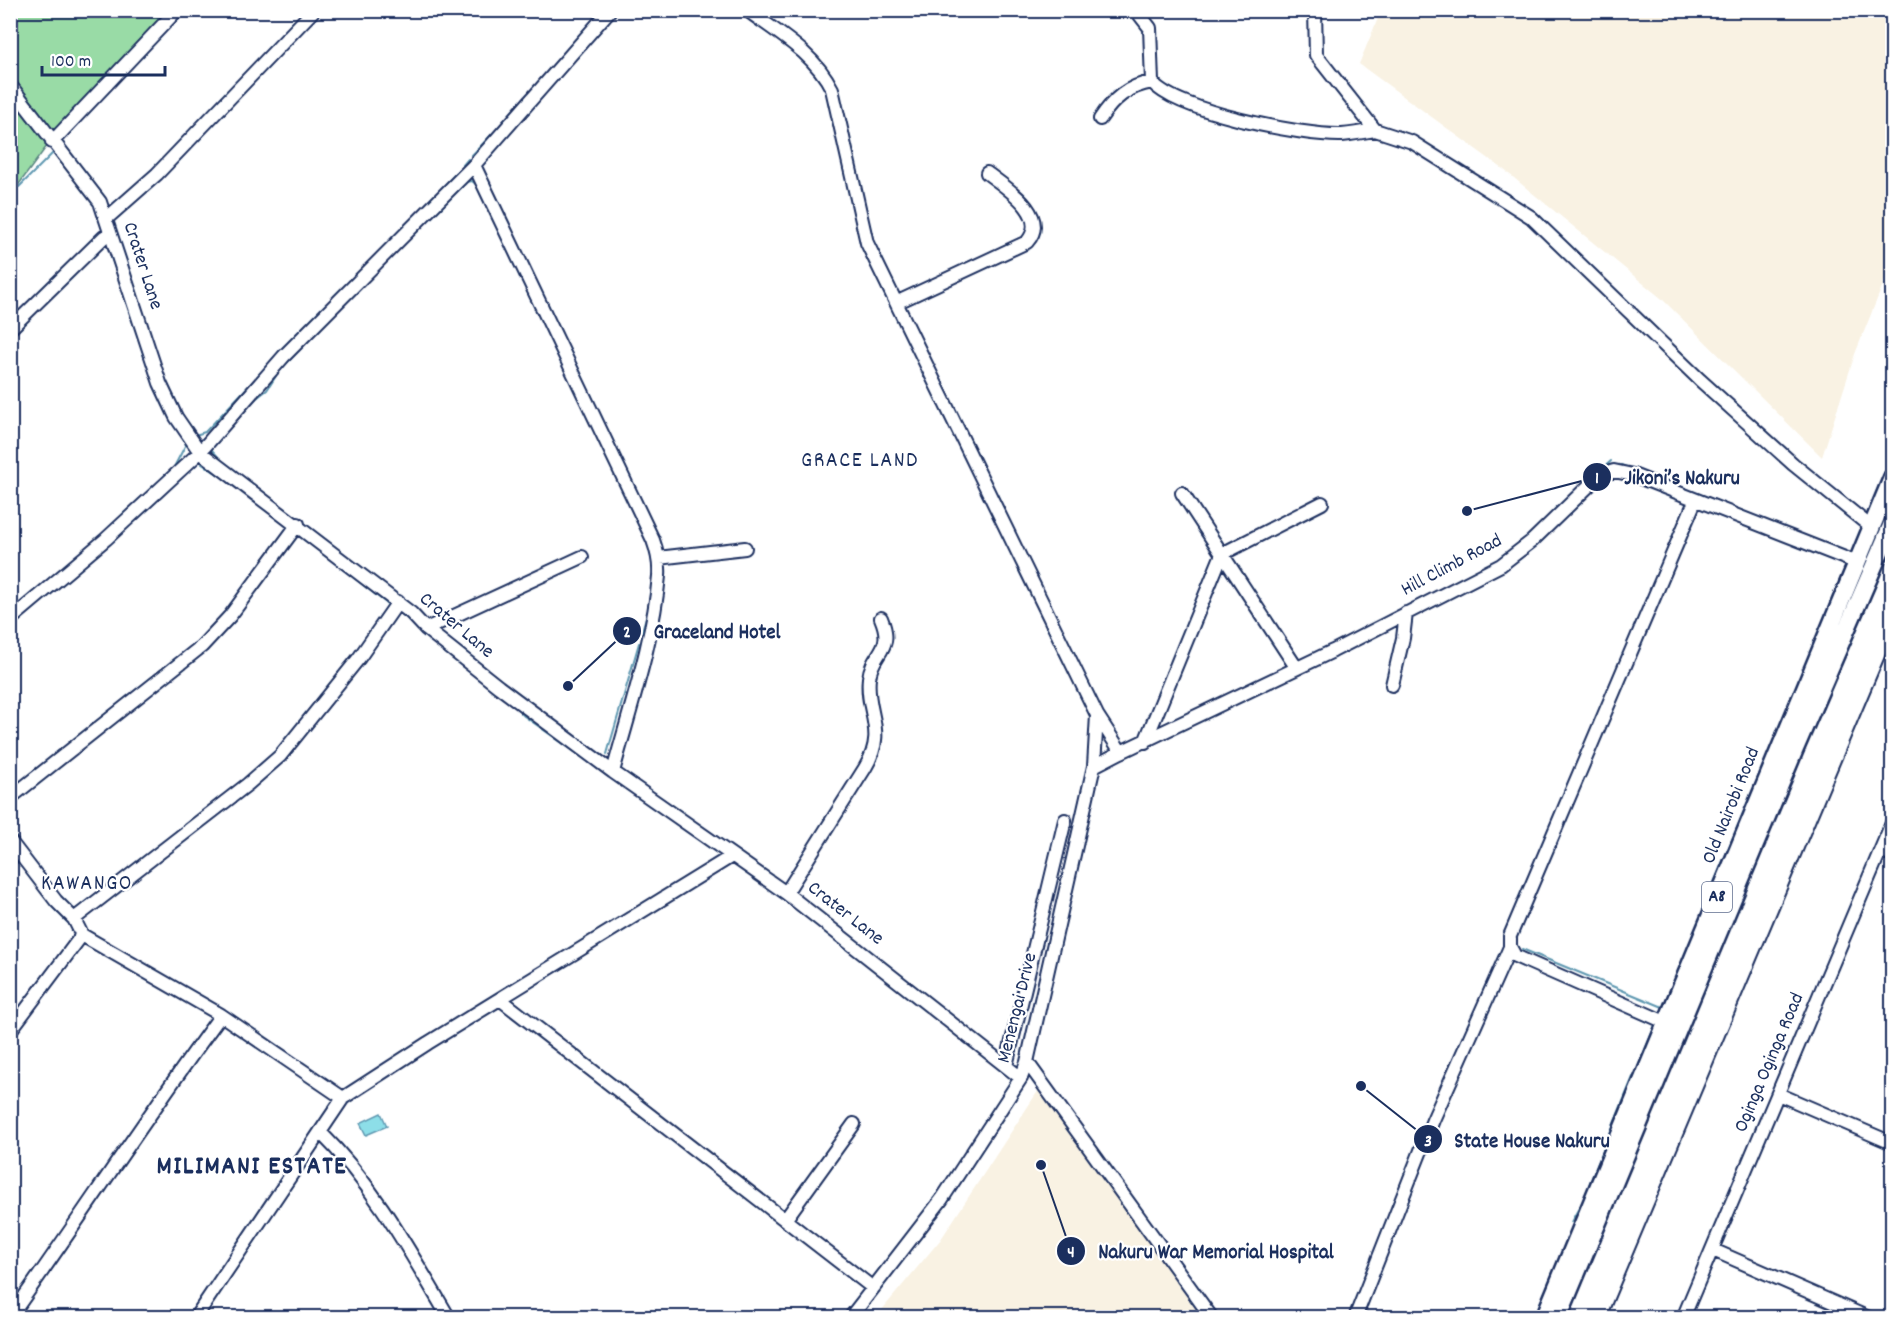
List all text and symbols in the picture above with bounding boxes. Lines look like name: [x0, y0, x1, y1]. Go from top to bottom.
scale bar: [42, 39, 165, 77]
text: 100 m: [51, 50, 91, 75]
street label: Crater Lane: [115, 219, 169, 314]
district label: GRACE LAND: [801, 446, 919, 477]
callout: Jikoni’s Nakuru: [1582, 457, 1751, 496]
text: Jikoni’s Nakuru: [1624, 465, 1740, 495]
text: 1: [1595, 467, 1599, 492]
street label: Hill Climb Road: [1397, 528, 1507, 604]
street label: Crater Lane: [412, 586, 500, 666]
callout: Graceland Hotel: [612, 611, 793, 650]
text: Graceland Hotel: [653, 619, 782, 649]
text: 2: [623, 621, 631, 646]
street label: Old Nairobi Road: [1696, 743, 1768, 869]
district label: KAWANGO: [41, 869, 133, 900]
street label: Crater Lane: [801, 875, 889, 953]
road number: A8: [1702, 882, 1732, 912]
street label: Menengai Drive: [991, 950, 1045, 1066]
street label: Oginga Oginga Road: [1728, 989, 1812, 1137]
callout: State House Nakuru: [1413, 1120, 1622, 1159]
text: State House Nakuru: [1454, 1128, 1610, 1158]
text: 3: [1424, 1130, 1432, 1155]
district label: MILIMANI ESTATE: [157, 1149, 347, 1186]
callout: Nakuru War Memorial Hospital: [1056, 1232, 1346, 1271]
text: Nakuru War Memorial Hospital: [1098, 1239, 1335, 1269]
text: 4: [1067, 1241, 1075, 1266]

